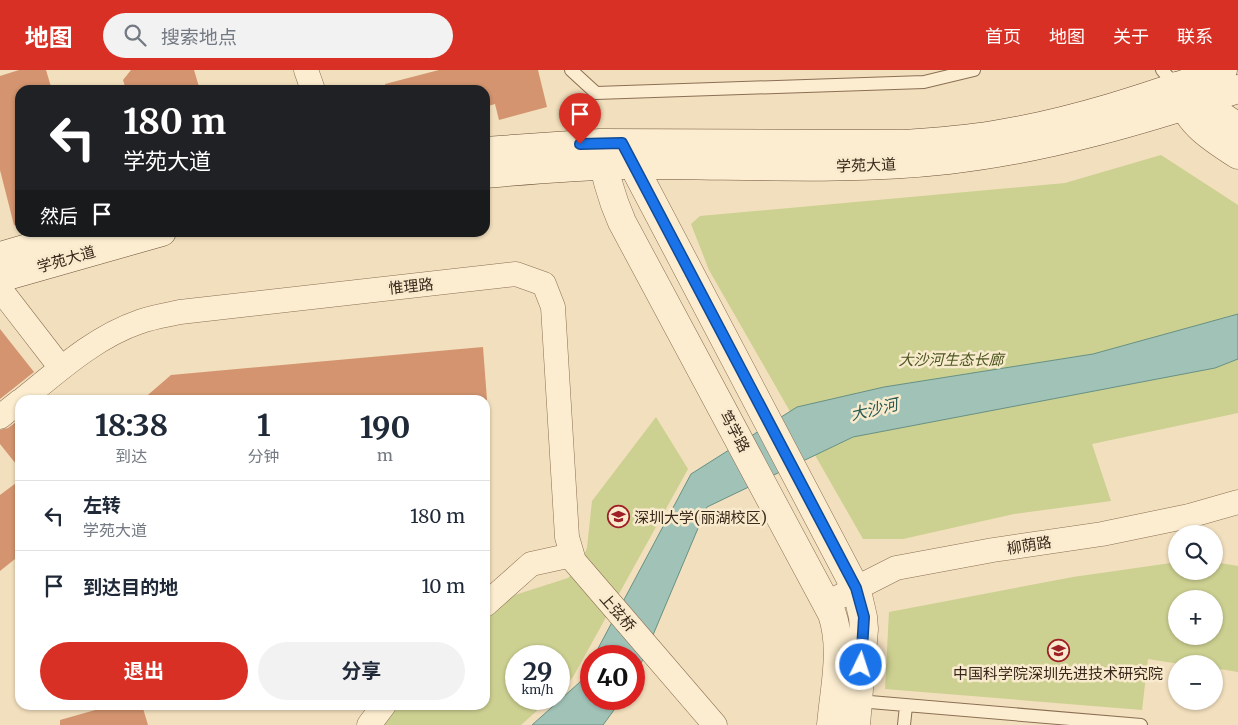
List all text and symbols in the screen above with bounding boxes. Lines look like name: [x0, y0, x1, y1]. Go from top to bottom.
search box: [103, 13, 453, 58]
icon: search: [121, 21, 149, 49]
text: 地图: [25, 22, 73, 53]
text: 搜索地点: [161, 25, 237, 49]
text: 首页: [985, 25, 1021, 48]
text: 地图: [1049, 25, 1085, 48]
text: 关于: [1113, 25, 1149, 48]
text: 联系: [1177, 25, 1213, 48]
pin: [559, 93, 601, 144]
text: 180 m: [123, 100, 226, 144]
icon: arrive: [566, 100, 594, 128]
icon: left: [40, 105, 105, 170]
text: 学苑大道: [123, 147, 211, 175]
street label: 学苑大道: [836, 154, 896, 176]
icon: arrive: [88, 200, 116, 228]
text: 然后: [40, 204, 78, 228]
street label: 学苑大道: [35, 242, 97, 276]
street label: 惟理路: [388, 274, 434, 298]
park label: 大沙河生态长廊: [898, 350, 1006, 369]
water label: 大沙河: [848, 393, 903, 424]
text: 18:38: [95, 406, 168, 444]
text: 1: [257, 406, 271, 444]
street label: 笃学路: [716, 407, 754, 455]
text: 190: [359, 408, 410, 446]
text: m: [377, 445, 393, 465]
text: 到达: [115, 446, 147, 466]
text: 分钟: [248, 446, 280, 466]
text: 左转: [83, 493, 121, 517]
icon: left: [40, 502, 68, 530]
text: 180 m: [410, 504, 465, 528]
school or university icon: 深圳大学(丽湖校区): [606, 505, 630, 529]
place label: 深圳大学(丽湖校区): [634, 508, 767, 527]
text: 学苑大道: [83, 520, 147, 540]
map controls: [1168, 525, 1223, 710]
button: search: [1168, 525, 1223, 580]
street label: 柳荫路: [1005, 532, 1053, 558]
icon: arrive: [40, 572, 68, 600]
text: 10 m: [422, 574, 465, 598]
text: 到达目的地: [83, 575, 178, 599]
street label: 上弦桥: [596, 589, 640, 635]
button: +: [1168, 590, 1223, 645]
position arrow: [834, 638, 886, 690]
school or university icon: 中国科学院深圳先进技术研究院: [1046, 638, 1070, 662]
button: 退出: [40, 642, 248, 700]
button: 分享: [258, 642, 465, 700]
speed limit sign: 40: [580, 645, 645, 710]
text: 29: [523, 655, 552, 687]
button: −: [1168, 655, 1223, 710]
place label: 中国科学院深圳先进技术研究院: [953, 664, 1163, 683]
text: km/h: [522, 682, 553, 697]

